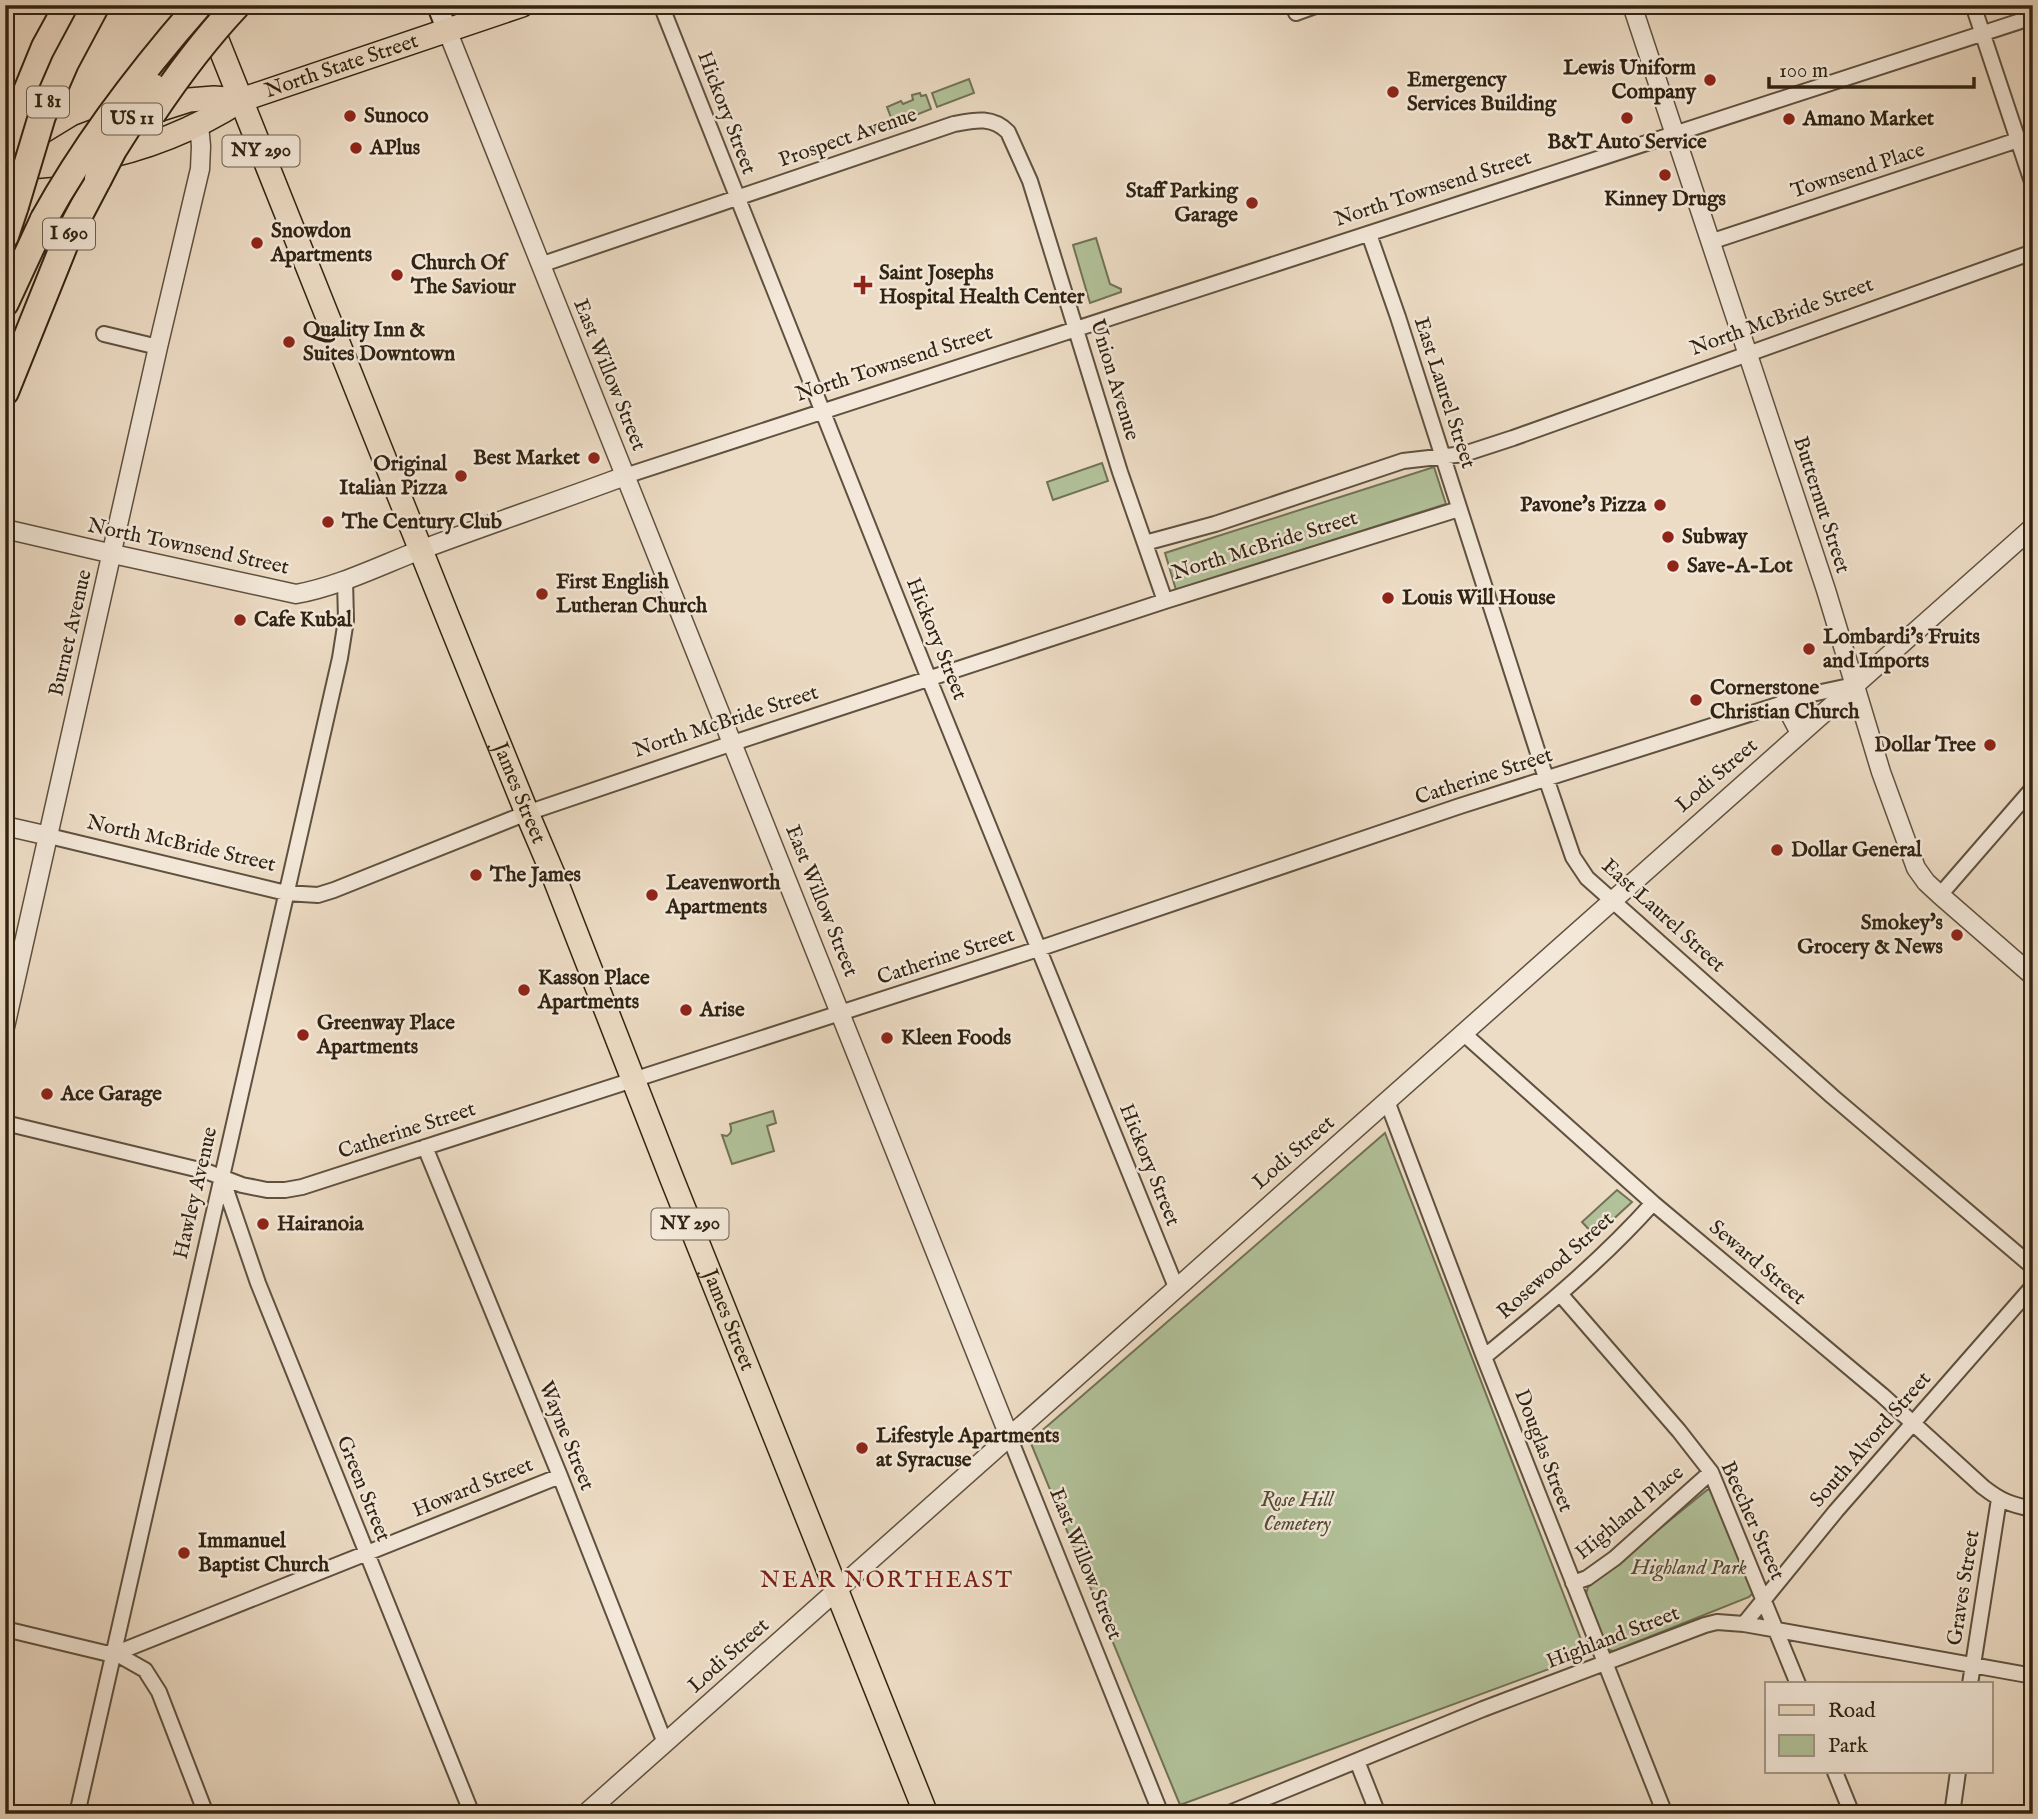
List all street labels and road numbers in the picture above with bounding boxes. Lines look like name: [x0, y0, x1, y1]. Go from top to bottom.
street label: North State Street: [261, 28, 422, 104]
street label: Hickory Street: [690, 48, 762, 178]
road number: I 81: [27, 86, 69, 118]
street label: Prospect Avenue: [775, 102, 921, 174]
road number: US 11: [102, 104, 162, 134]
road number: NY 290: [222, 136, 300, 167]
street label: Townsend Place: [1788, 137, 1929, 205]
street label: North Townsend Street: [1331, 144, 1535, 234]
road number: I 690: [43, 218, 95, 250]
street label: North McBride Street: [1687, 271, 1877, 363]
street label: East Willow Street: [566, 295, 652, 455]
street label: East Laurel Street: [1407, 314, 1481, 472]
street label: Union Avenue: [1083, 316, 1145, 444]
street label: North Townsend Street: [792, 319, 996, 409]
street label: Butternut Street: [1786, 433, 1856, 577]
street label: North McBride Street: [1169, 505, 1361, 587]
street label: North Townsend Street: [85, 512, 291, 582]
street label: Burnet Avenue: [43, 567, 99, 699]
street label: Hickory Street: [899, 574, 973, 704]
street label: North McBride Street: [630, 679, 822, 765]
street label: Lodi Street: [1670, 733, 1764, 819]
street label: James Street: [486, 736, 552, 848]
street label: Catherine Street: [1412, 742, 1556, 812]
street label: North McBride Street: [84, 809, 278, 879]
street label: East Willow Street: [778, 821, 864, 981]
street label: East Laurel Street: [1595, 853, 1731, 979]
street label: Catherine Street: [874, 922, 1018, 992]
street label: Catherine Street: [335, 1096, 479, 1166]
street label: Hickory Street: [1112, 1100, 1186, 1230]
street label: Lodi Street: [1247, 1110, 1341, 1196]
street label: Hawley Avenue: [168, 1124, 224, 1262]
street label: Rosewood Street: [1492, 1206, 1620, 1326]
road number: NY 290: [652, 1208, 728, 1240]
street label: Seward Street: [1703, 1214, 1811, 1312]
street label: James Street: [695, 1263, 761, 1375]
street label: South Alvord Street: [1805, 1366, 1937, 1514]
street label: Wayne Street: [532, 1377, 600, 1495]
street label: Douglas Street: [1507, 1386, 1579, 1516]
street label: Green Street: [330, 1432, 396, 1546]
street label: Howard Street: [409, 1452, 537, 1524]
street label: Beecher Street: [1714, 1457, 1790, 1585]
street label: Highland Place: [1570, 1459, 1690, 1566]
street label: East Willow Street: [1042, 1484, 1128, 1644]
street label: Graves Street: [1942, 1528, 1986, 1648]
street label: Highland Street: [1543, 1600, 1683, 1676]
street label: Lodi Street: [683, 1613, 775, 1699]

